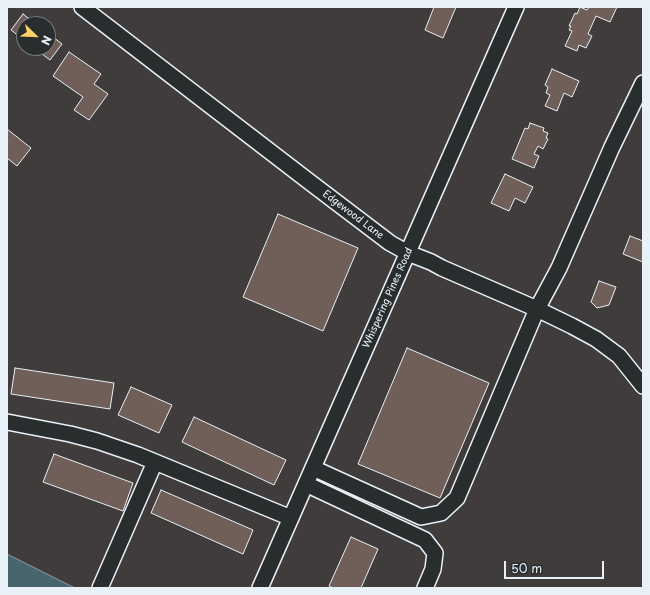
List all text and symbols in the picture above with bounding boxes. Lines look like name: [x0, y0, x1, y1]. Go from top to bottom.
north arrow: [16, 16, 56, 56]
text: N: [37, 33, 56, 48]
street label: Edgewood Lane: [320, 188, 386, 242]
street label: Whispering Pines Road: [360, 246, 416, 350]
scale bar: [506, 553, 606, 579]
text: 50 m: [511, 559, 542, 577]

